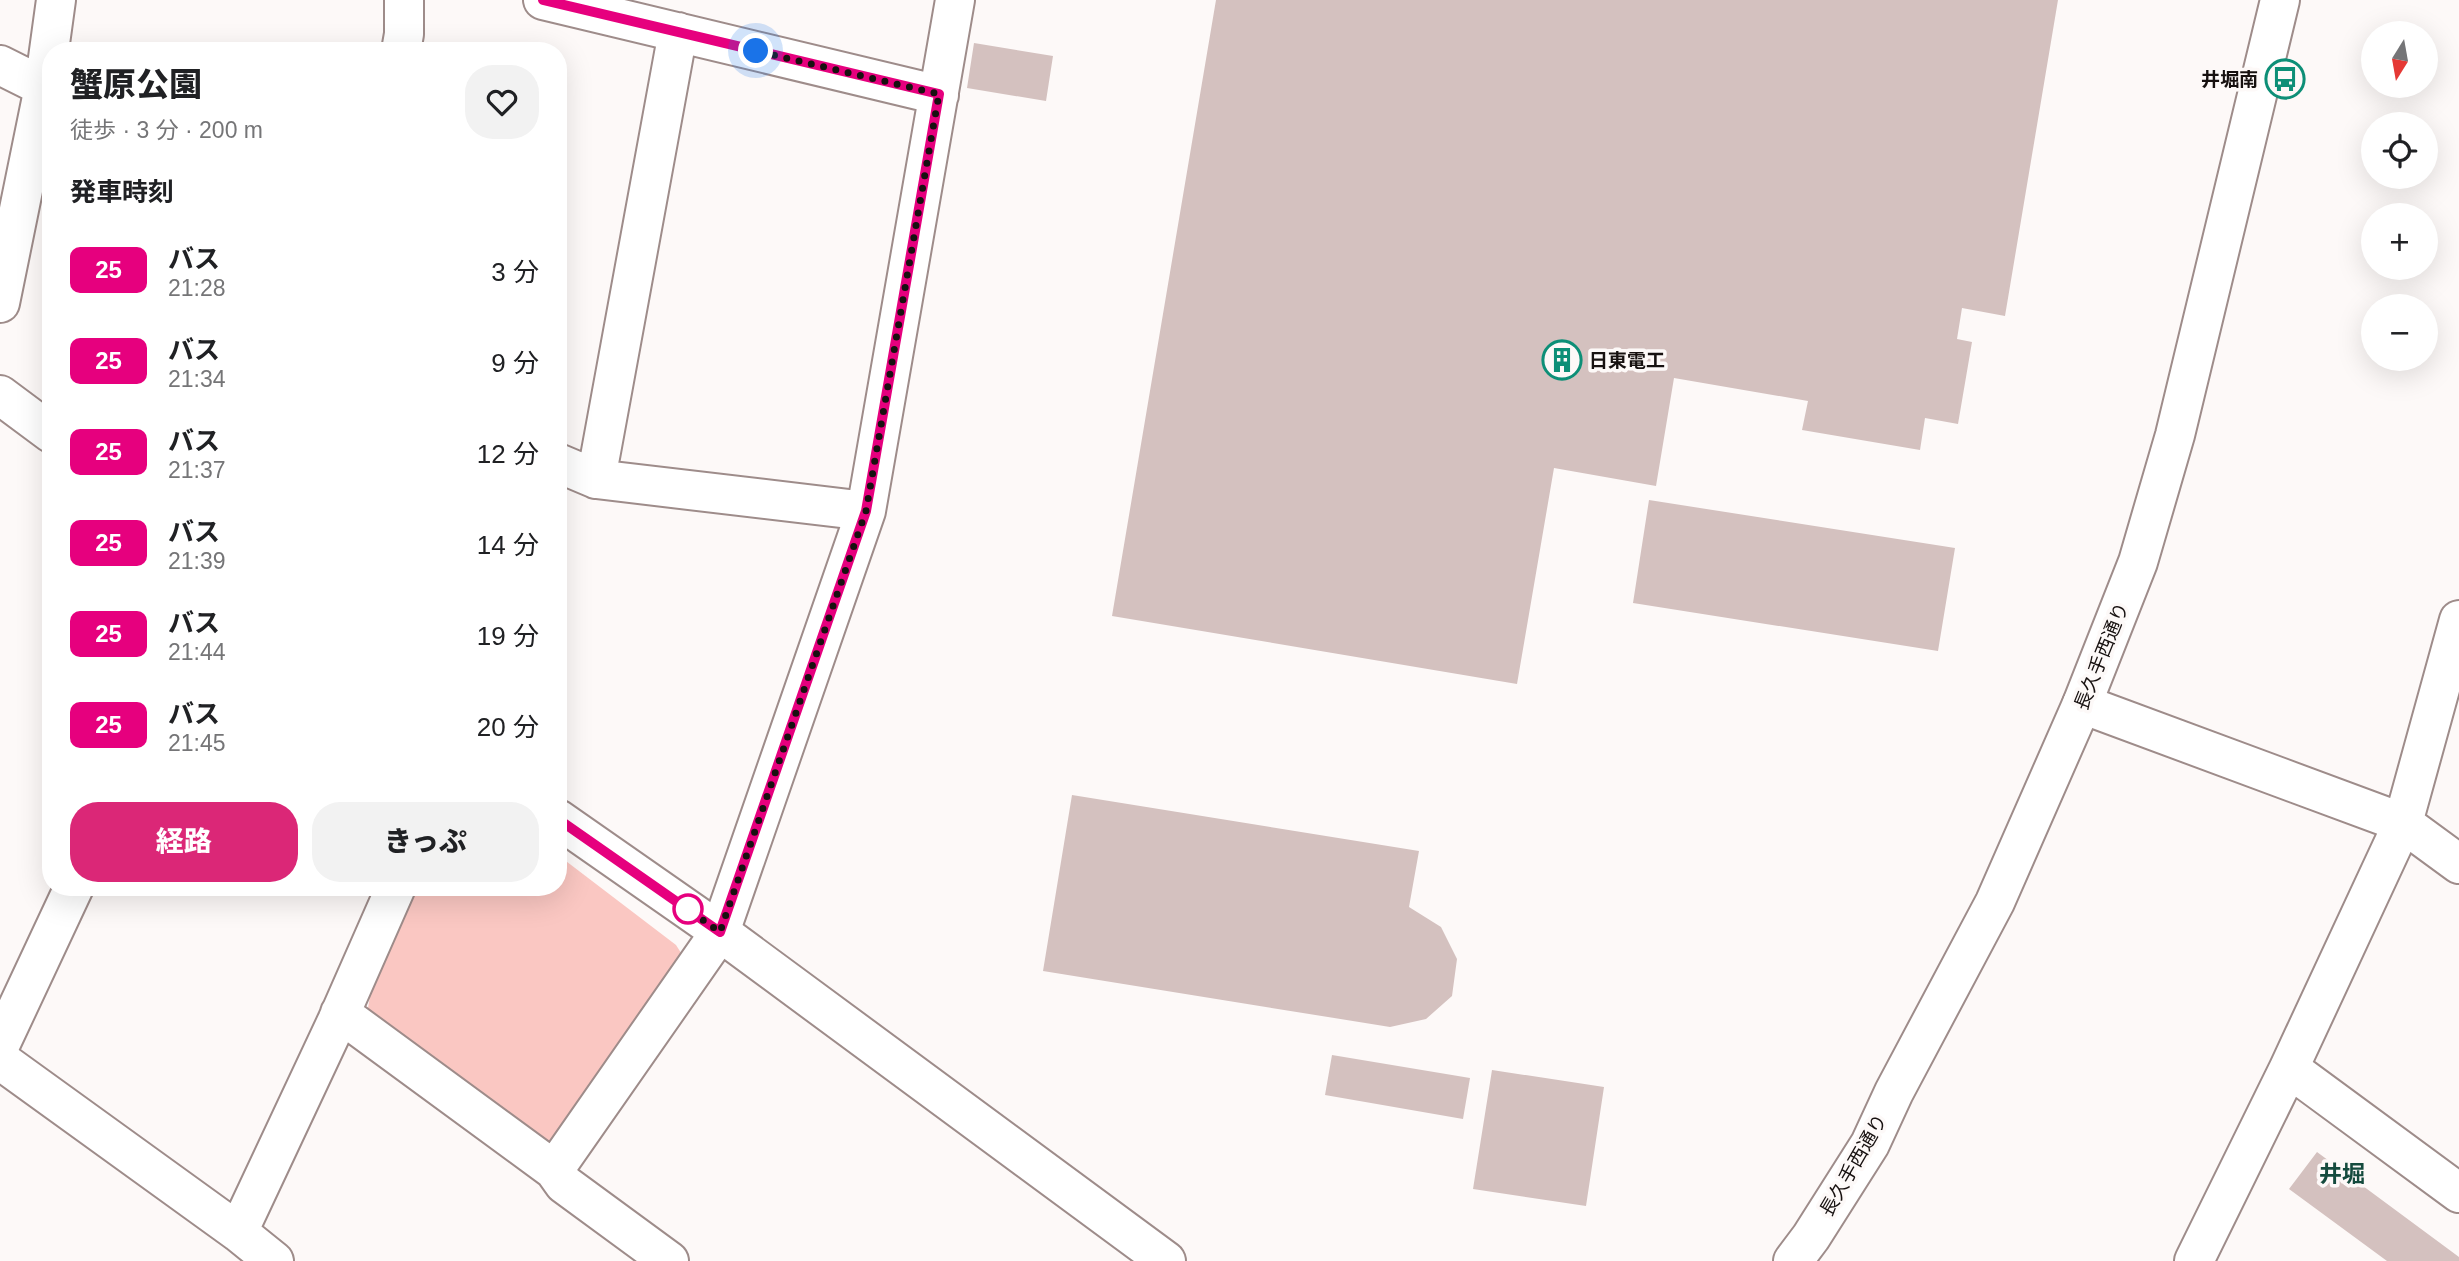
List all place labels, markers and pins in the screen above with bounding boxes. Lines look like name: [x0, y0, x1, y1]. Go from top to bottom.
bus stop icon: 井堀南: [2264, 58, 2306, 100]
place label: 井堀南: [2201, 69, 2258, 90]
building icon: 日東電工: [1541, 339, 1583, 381]
place label: 日東電工: [1589, 350, 1665, 371]
unlabelled marker: [673, 894, 703, 924]

